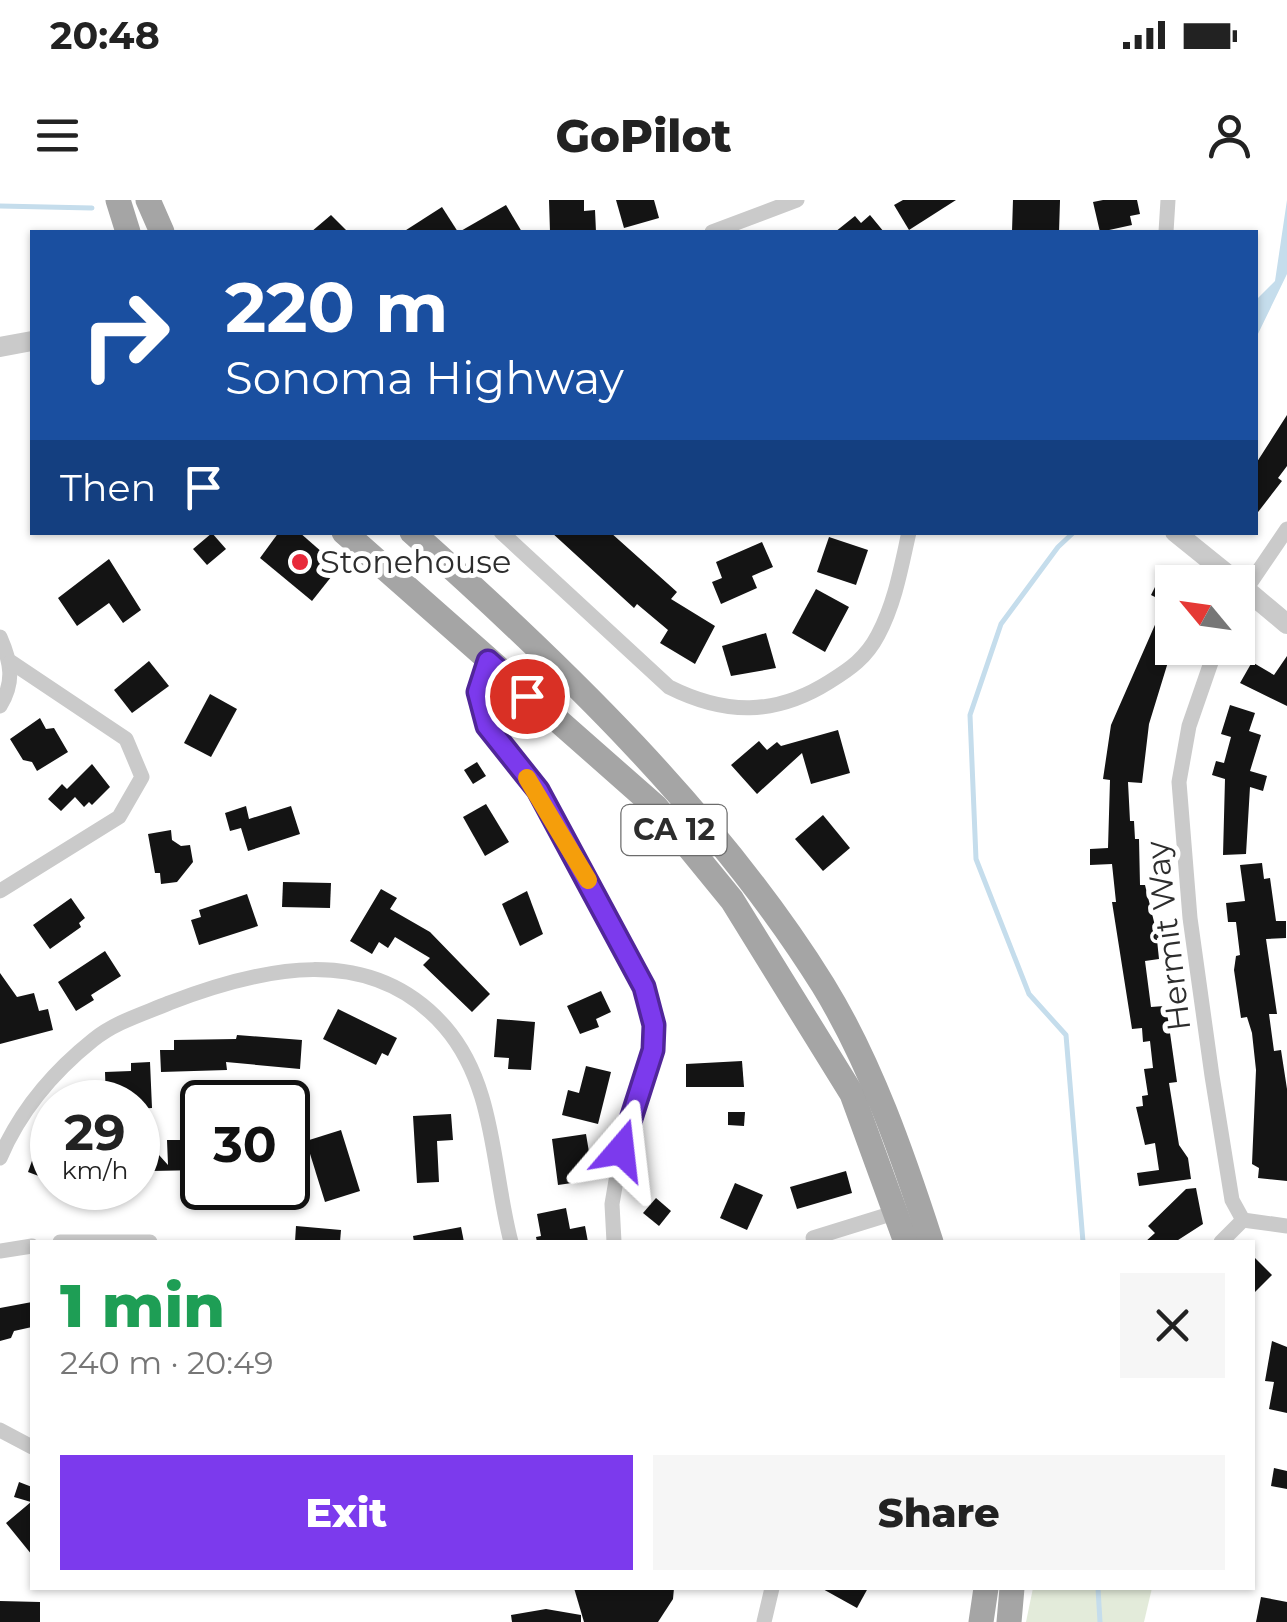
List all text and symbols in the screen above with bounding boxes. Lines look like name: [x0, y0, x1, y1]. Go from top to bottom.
text: 20:48: [50, 12, 160, 59]
icon: menu: [30, 108, 85, 163]
text: GoPilot: [555, 108, 732, 163]
icon: person: [1202, 108, 1257, 163]
text: 220 m: [225, 264, 448, 350]
icon: right: [60, 270, 190, 400]
text: Sonoma Highway: [225, 350, 624, 405]
icon: arrive: [176, 460, 231, 515]
text: Then: [60, 464, 156, 511]
place label: Stonehouse: [320, 542, 511, 581]
marker: Stonehouse: [289, 551, 311, 573]
north arrow: [1155, 565, 1255, 665]
map controls: [1155, 565, 1255, 665]
pin: [485, 654, 570, 739]
icon: arrive: [500, 669, 555, 724]
road number: CA 12: [622, 805, 726, 855]
street label: Hermit Way: [1136, 838, 1198, 1033]
speed limit sign: 30: [180, 1080, 310, 1210]
position arrow: [569, 1098, 673, 1202]
text: 29: [64, 1102, 126, 1163]
text: km/h: [62, 1155, 128, 1185]
text: 1 min: [60, 1269, 225, 1342]
button: close: [1120, 1273, 1225, 1378]
text: 240 m · 20:49: [60, 1343, 273, 1382]
button: Exit: [60, 1455, 633, 1570]
button: Share: [653, 1455, 1225, 1570]

